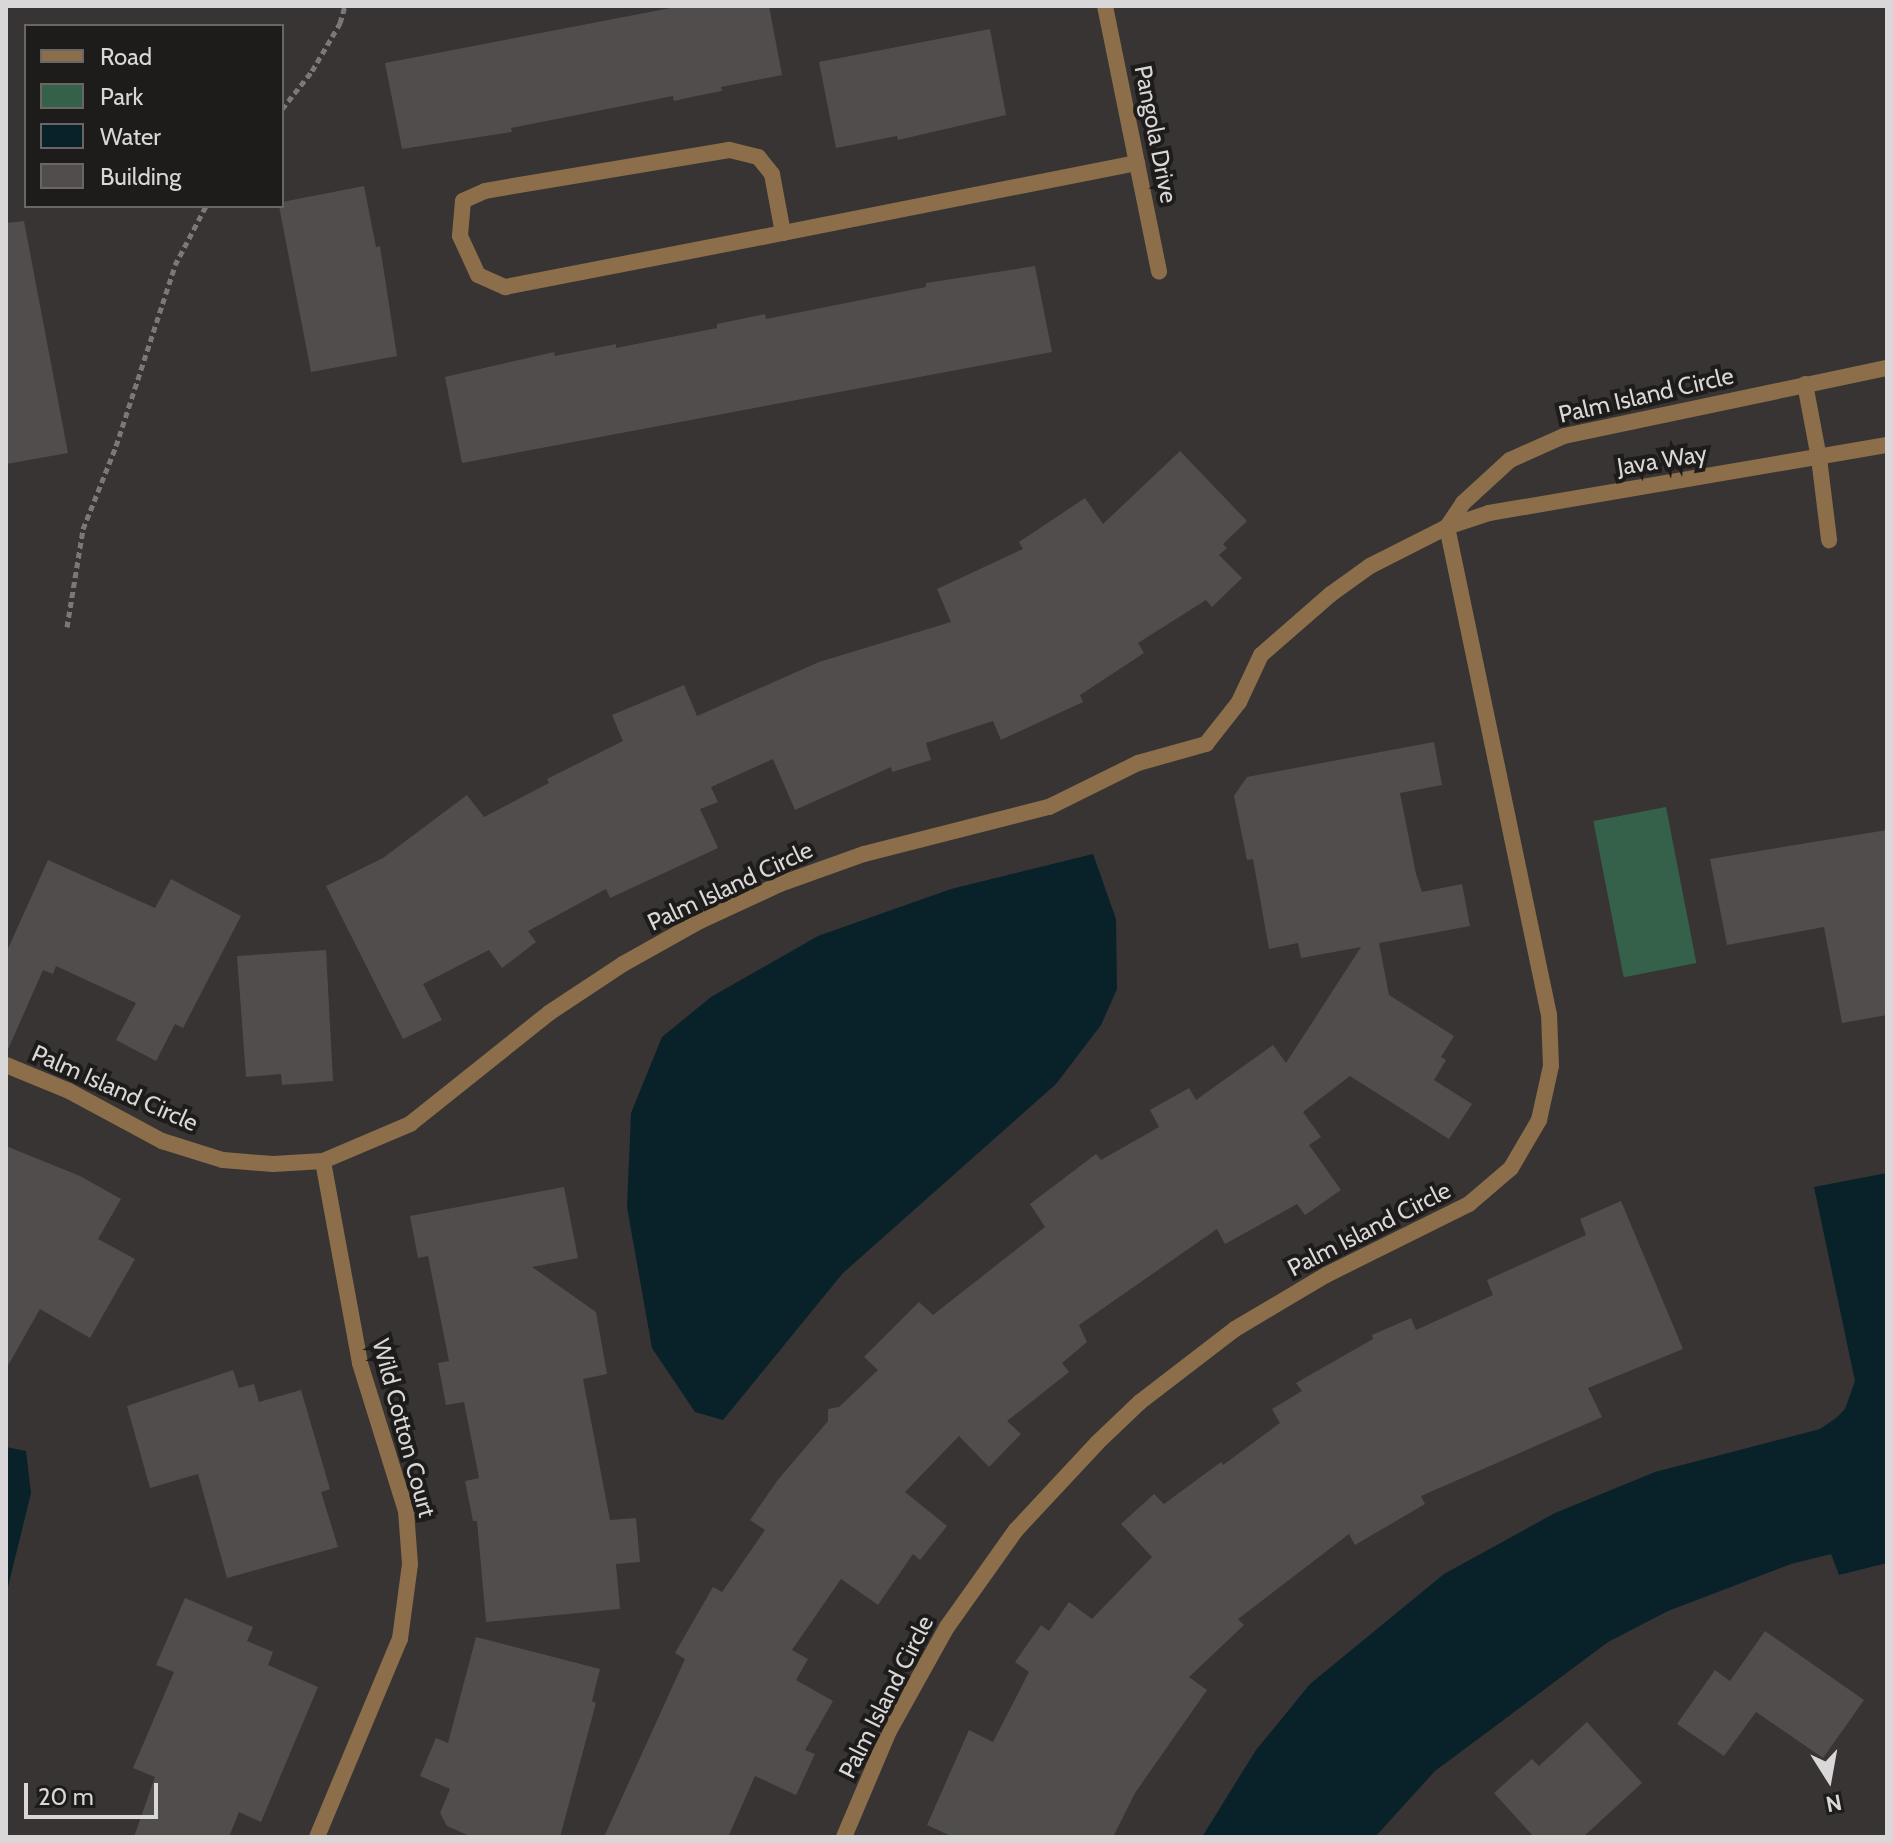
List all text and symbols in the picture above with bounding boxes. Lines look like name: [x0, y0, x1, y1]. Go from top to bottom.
legend: [24, 24, 284, 208]
text: Road: [100, 42, 152, 71]
street label: Pangola Drive: [1129, 63, 1183, 205]
text: Park: [100, 82, 143, 111]
text: Water: [100, 122, 161, 151]
text: Building: [100, 162, 181, 191]
street label: Palm Island Circle: [1556, 361, 1736, 429]
street label: Java Way: [1615, 439, 1709, 481]
street label: Palm Island Circle: [643, 835, 817, 937]
street label: Palm Island Circle: [27, 1038, 203, 1138]
street label: Palm Island Circle: [1283, 1176, 1455, 1282]
street label: Wild Cotton Court: [366, 1336, 442, 1520]
street label: Palm Island Circle: [833, 1611, 939, 1783]
north arrow: [1789, 1739, 1869, 1819]
scale bar: [28, 1767, 162, 1817]
text: 20 m: [38, 1782, 94, 1811]
text: N: [1823, 1788, 1844, 1818]

